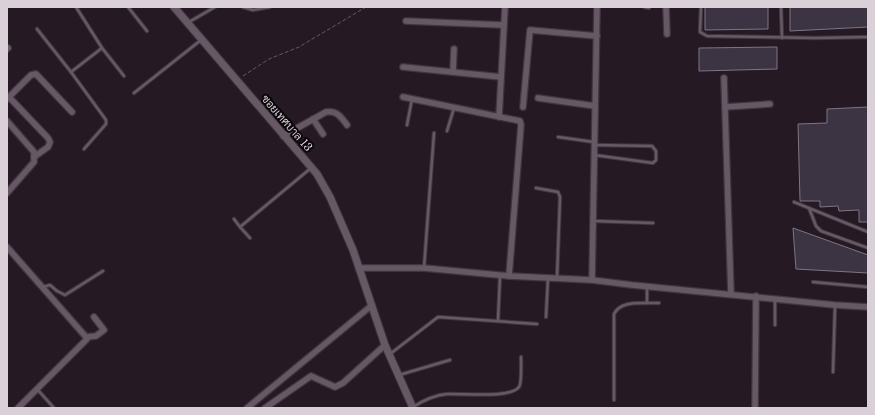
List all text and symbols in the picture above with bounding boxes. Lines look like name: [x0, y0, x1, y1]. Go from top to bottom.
street label: ซอยเทศบาล 13: [259, 92, 316, 154]

